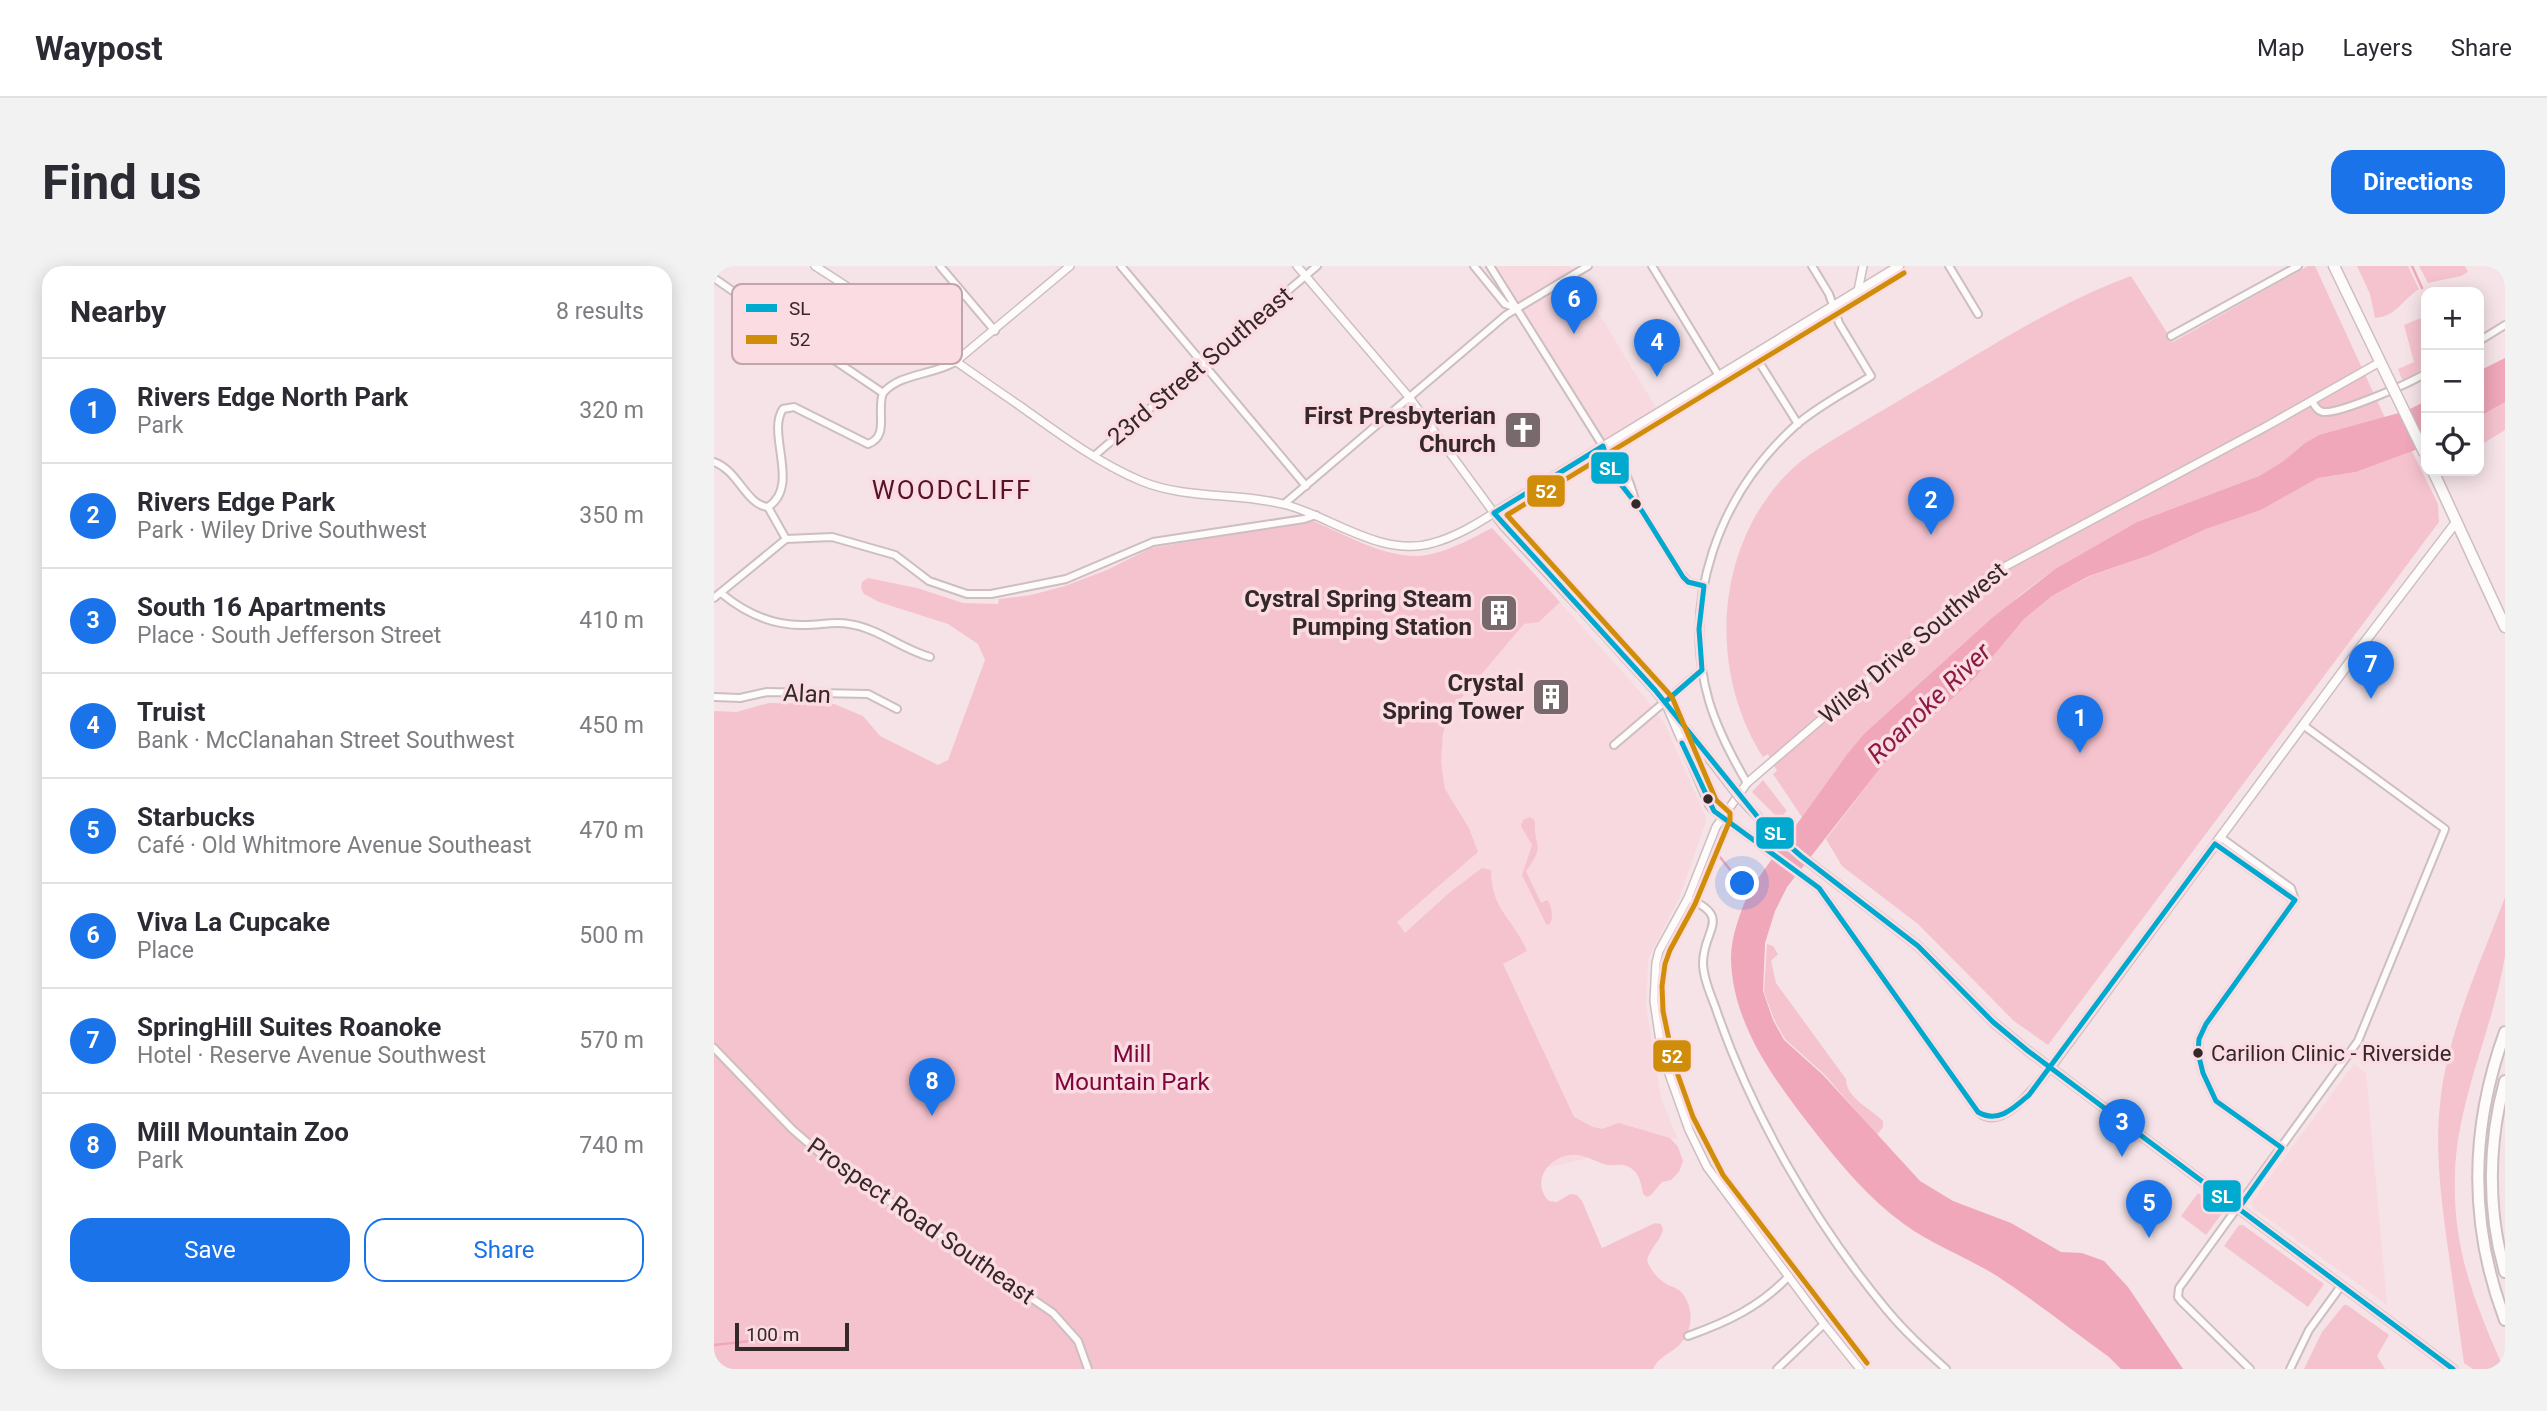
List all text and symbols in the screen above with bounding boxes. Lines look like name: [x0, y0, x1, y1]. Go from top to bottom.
text: Waypost: [35, 29, 163, 68]
text: Map: [2257, 34, 2305, 62]
text: Layers: [2343, 34, 2413, 62]
text: Share: [2451, 34, 2512, 62]
button: Directions: [2331, 150, 2505, 214]
text: Find us: [42, 154, 202, 211]
pin: 6: [1551, 276, 1597, 334]
street label: 23rd Street Southeast: [1102, 281, 1298, 451]
legend: [732, 284, 962, 364]
map controls: [2421, 287, 2484, 476]
button: +: [2421, 287, 2484, 350]
text: Nearby: [70, 294, 166, 329]
text: SL: [789, 297, 811, 320]
text: 8 results: [556, 298, 644, 325]
pin: 4: [1634, 319, 1680, 377]
text: 52: [789, 328, 810, 351]
button: −: [2421, 350, 2484, 413]
text: Rivers Edge North Park: [137, 382, 408, 412]
text: 1: [86, 397, 100, 424]
text: 320 m: [579, 397, 644, 424]
place label: First Presbyterian Church: [1304, 402, 1496, 458]
church icon: First Presbyterian Church: [1502, 409, 1544, 451]
text: Park: [137, 412, 183, 439]
button: locate: [2421, 413, 2484, 476]
line badge: SL: [1590, 451, 1630, 485]
text: SL: [1599, 457, 1621, 480]
line badge: 52: [1526, 474, 1566, 508]
district label: WOODCLIFF: [872, 475, 1032, 505]
pin: 2: [1908, 477, 1954, 535]
text: 52: [1535, 480, 1557, 503]
text: Rivers Edge Park: [137, 487, 335, 517]
unlabelled marker: [1629, 497, 1643, 511]
text: 2: [86, 502, 100, 529]
text: 350 m: [579, 502, 644, 529]
text: Park · Wiley Drive Southwest: [137, 517, 427, 544]
street label: Wiley Drive Southwest: [1814, 556, 2012, 730]
place label: Cystral Spring Steam Pumping Station: [1244, 585, 1472, 641]
text: South 16 Apartments: [137, 592, 386, 622]
building icon: Cystral Spring Steam Pumping Station: [1478, 592, 1520, 634]
text: 3: [86, 607, 100, 634]
text: 410 m: [579, 607, 644, 634]
text: Place · South Jefferson Street: [137, 622, 441, 649]
water label: Roanoke River: [1861, 636, 1998, 769]
pin: 7: [2348, 641, 2394, 699]
place label: Crystal Spring Tower: [1382, 669, 1524, 725]
building icon: Crystal Spring Tower: [1530, 676, 1572, 718]
street label: Alan: [782, 679, 832, 709]
pin: 1: [2057, 695, 2103, 753]
text: Truist: [137, 697, 205, 727]
text: 4: [86, 712, 100, 739]
text: 450 m: [579, 712, 644, 739]
text: Bank · McClanahan Street Southwest: [137, 727, 515, 754]
unlabelled marker: [1701, 792, 1715, 806]
text: Starbucks: [137, 802, 255, 832]
line badge: SL: [1755, 816, 1795, 850]
text: 5: [86, 817, 100, 844]
text: 470 m: [579, 817, 644, 844]
text: SL: [1764, 822, 1786, 845]
text: Café · Old Whitmore Avenue Southeast: [137, 832, 532, 859]
your location: [1725, 866, 1759, 900]
text: Viva La Cupcake: [137, 907, 330, 937]
text: 6: [86, 922, 100, 949]
text: 500 m: [579, 922, 644, 949]
text: Place: [137, 937, 194, 964]
text: SpringHill Suites Roanoke: [137, 1012, 441, 1042]
text: 7: [86, 1027, 100, 1054]
text: 570 m: [579, 1027, 644, 1054]
line badge: 52: [1652, 1039, 1692, 1073]
park label: Mill Mountain Park: [1054, 1040, 1211, 1096]
place label: Carilion Clinic - Riverside: [2211, 1041, 2451, 1066]
text: Hotel · Reserve Avenue Southwest: [137, 1042, 486, 1069]
text: 52: [1661, 1045, 1683, 1068]
marker: Carilion Clinic - Riverside: [2191, 1046, 2205, 1060]
pin: 8: [909, 1058, 955, 1116]
pin: 3: [2099, 1099, 2145, 1157]
text: Mill Mountain Zoo: [137, 1117, 349, 1147]
text: 8: [86, 1132, 100, 1159]
text: 740 m: [579, 1132, 644, 1159]
street label: Prospect Road Southeast: [802, 1132, 1040, 1310]
text: Park: [137, 1147, 183, 1174]
line badge: SL: [2202, 1179, 2242, 1213]
pin: 5: [2126, 1180, 2172, 1238]
text: SL: [2211, 1185, 2233, 1208]
button: Save: [70, 1218, 350, 1282]
button: Share: [364, 1218, 644, 1282]
scale bar: [735, 1320, 849, 1352]
text: 100 m: [746, 1323, 799, 1346]

